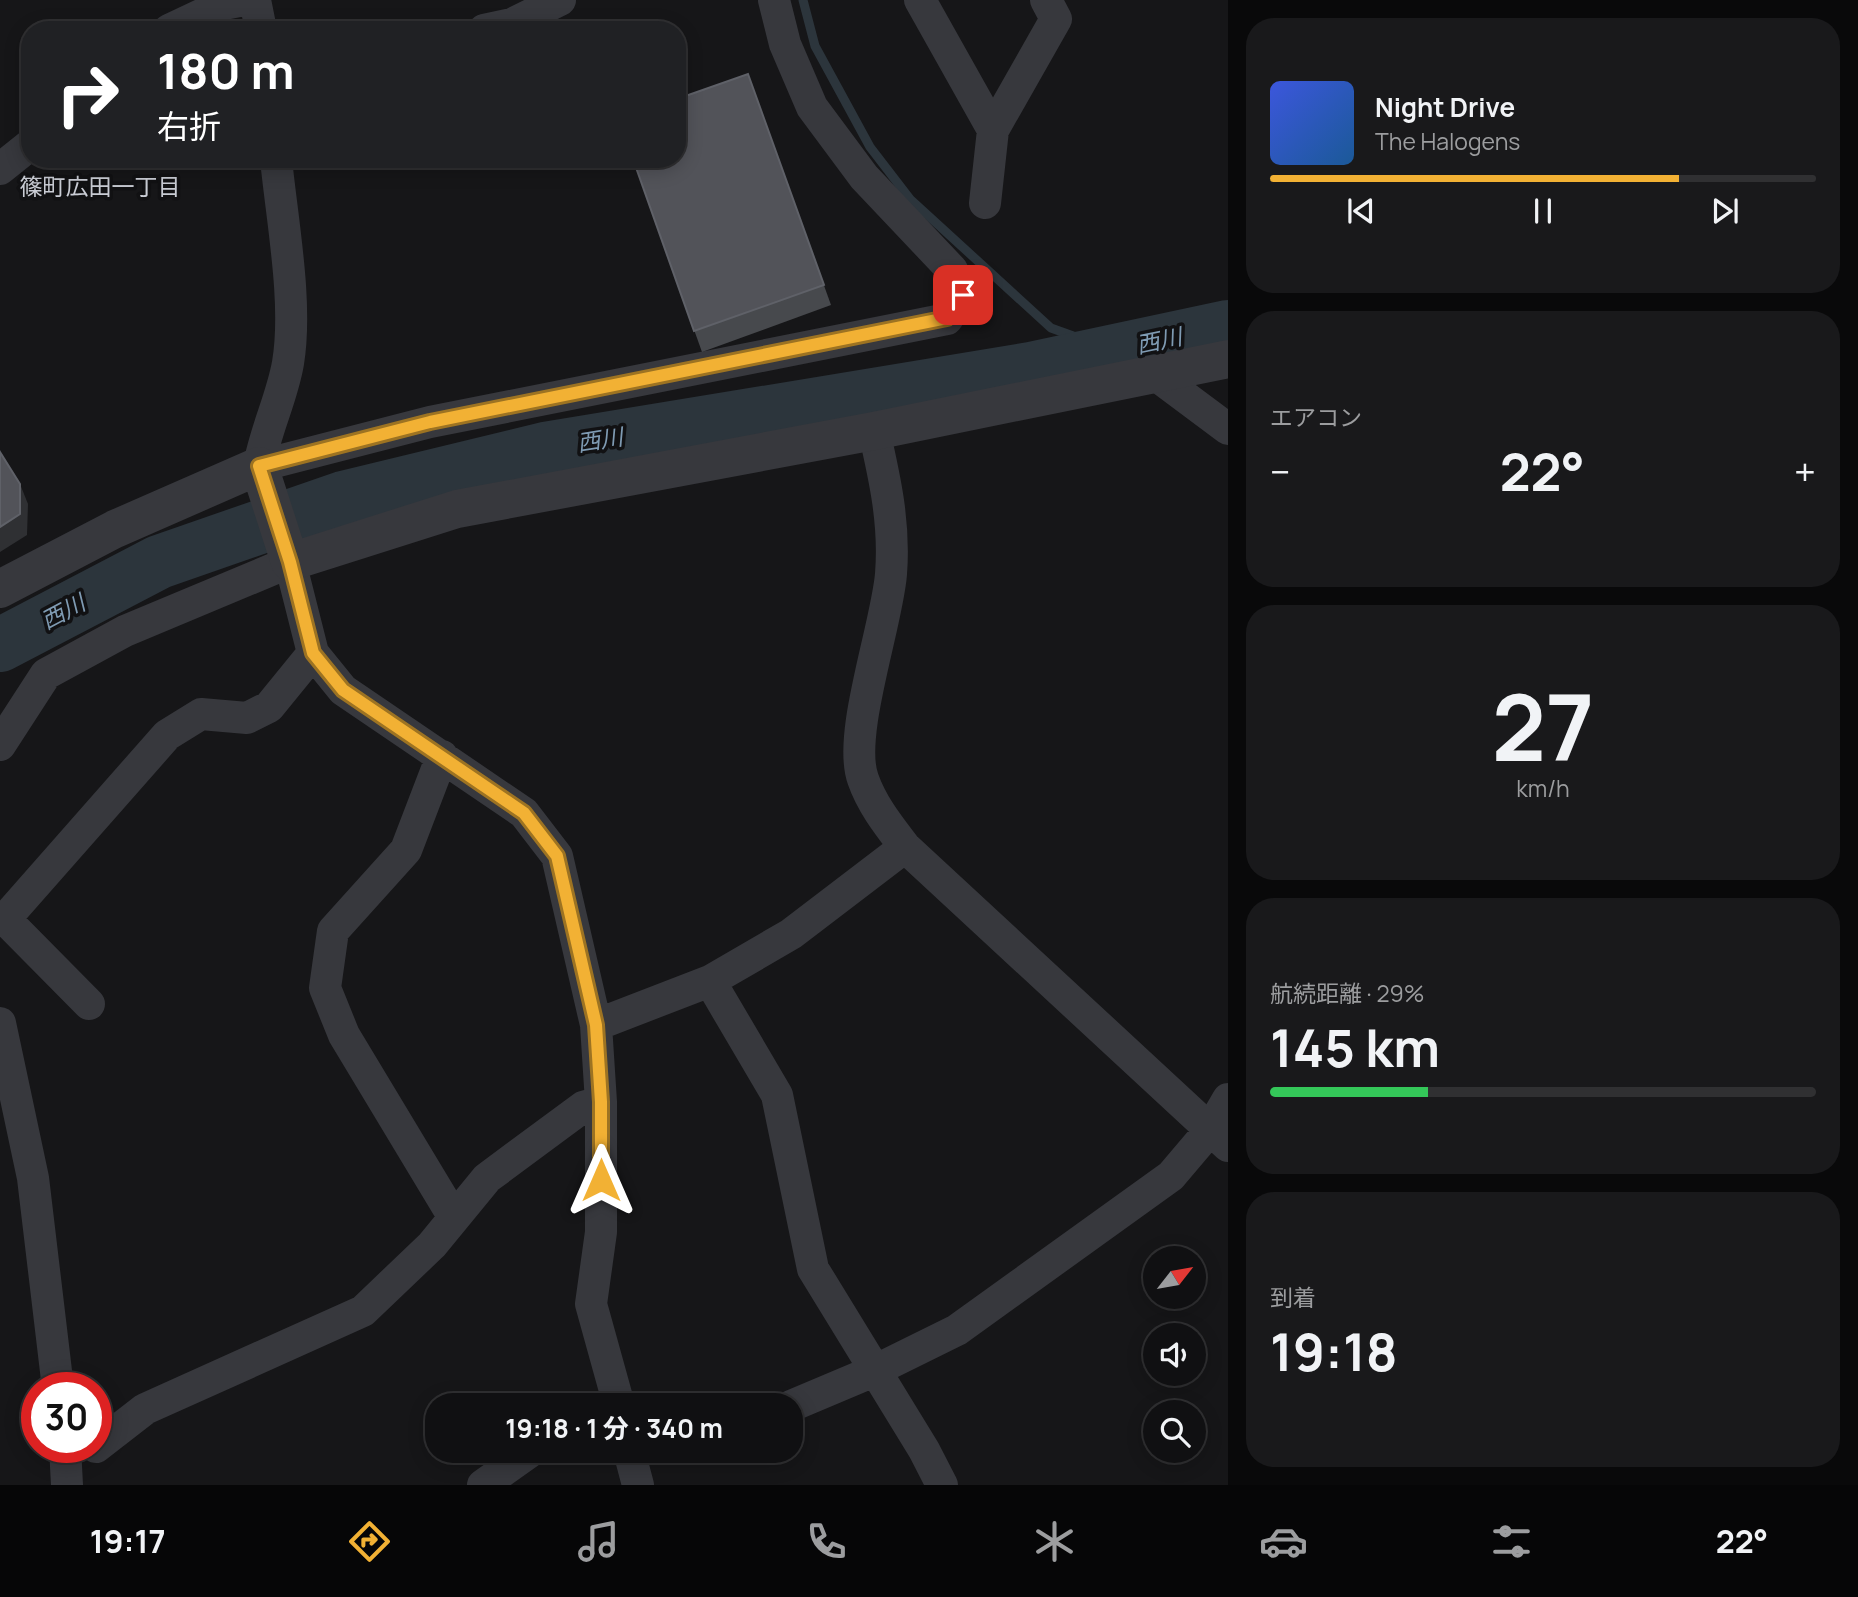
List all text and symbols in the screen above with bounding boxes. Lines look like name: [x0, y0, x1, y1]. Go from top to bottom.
text: 180 m: [157, 37, 295, 104]
icon: right: [42, 49, 133, 140]
text: Night Drive: [1375, 89, 1515, 125]
text: 右折: [157, 104, 221, 148]
text: The Halogens: [1375, 125, 1520, 157]
district label: 篠町広田一丁目: [20, 170, 181, 202]
icon: previous: [1342, 192, 1380, 230]
icon: pause: [1524, 192, 1562, 230]
icon: next: [1706, 192, 1744, 230]
pin: [933, 265, 993, 325]
icon: arrive: [944, 276, 982, 314]
water label: 西川: [1133, 319, 1188, 360]
text: エアコン: [1270, 401, 1362, 433]
water label: 西川: [575, 419, 628, 458]
text: 22°: [1500, 436, 1585, 507]
text: −: [1270, 445, 1291, 497]
text: +: [1794, 445, 1816, 497]
water label: 西川: [35, 585, 93, 636]
text: 27: [1492, 664, 1594, 788]
text: km/h: [1516, 772, 1570, 804]
text: 航続距離 · 29%: [1270, 977, 1425, 1009]
text: 145 km: [1270, 1012, 1440, 1083]
position arrow: [564, 1143, 638, 1217]
north arrow: [1143, 1246, 1206, 1309]
map controls: [1143, 1246, 1206, 1463]
text: 到着: [1270, 1281, 1316, 1313]
text: 19:18: [1270, 1316, 1398, 1387]
button: sound: [1143, 1323, 1206, 1386]
speed limit sign: 30: [21, 1372, 112, 1463]
button: search: [1143, 1400, 1206, 1463]
text: 19:18 · 1 分 · 340 m: [505, 1410, 723, 1446]
icon: directions: [345, 1517, 394, 1566]
icon: music: [574, 1517, 623, 1566]
icon: phone: [802, 1517, 851, 1566]
icon: climate: [1030, 1517, 1079, 1566]
icon: car: [1259, 1517, 1308, 1566]
icon: filters: [1487, 1517, 1536, 1566]
text: 19:17: [90, 1519, 166, 1563]
text: 22°: [1716, 1519, 1768, 1563]

